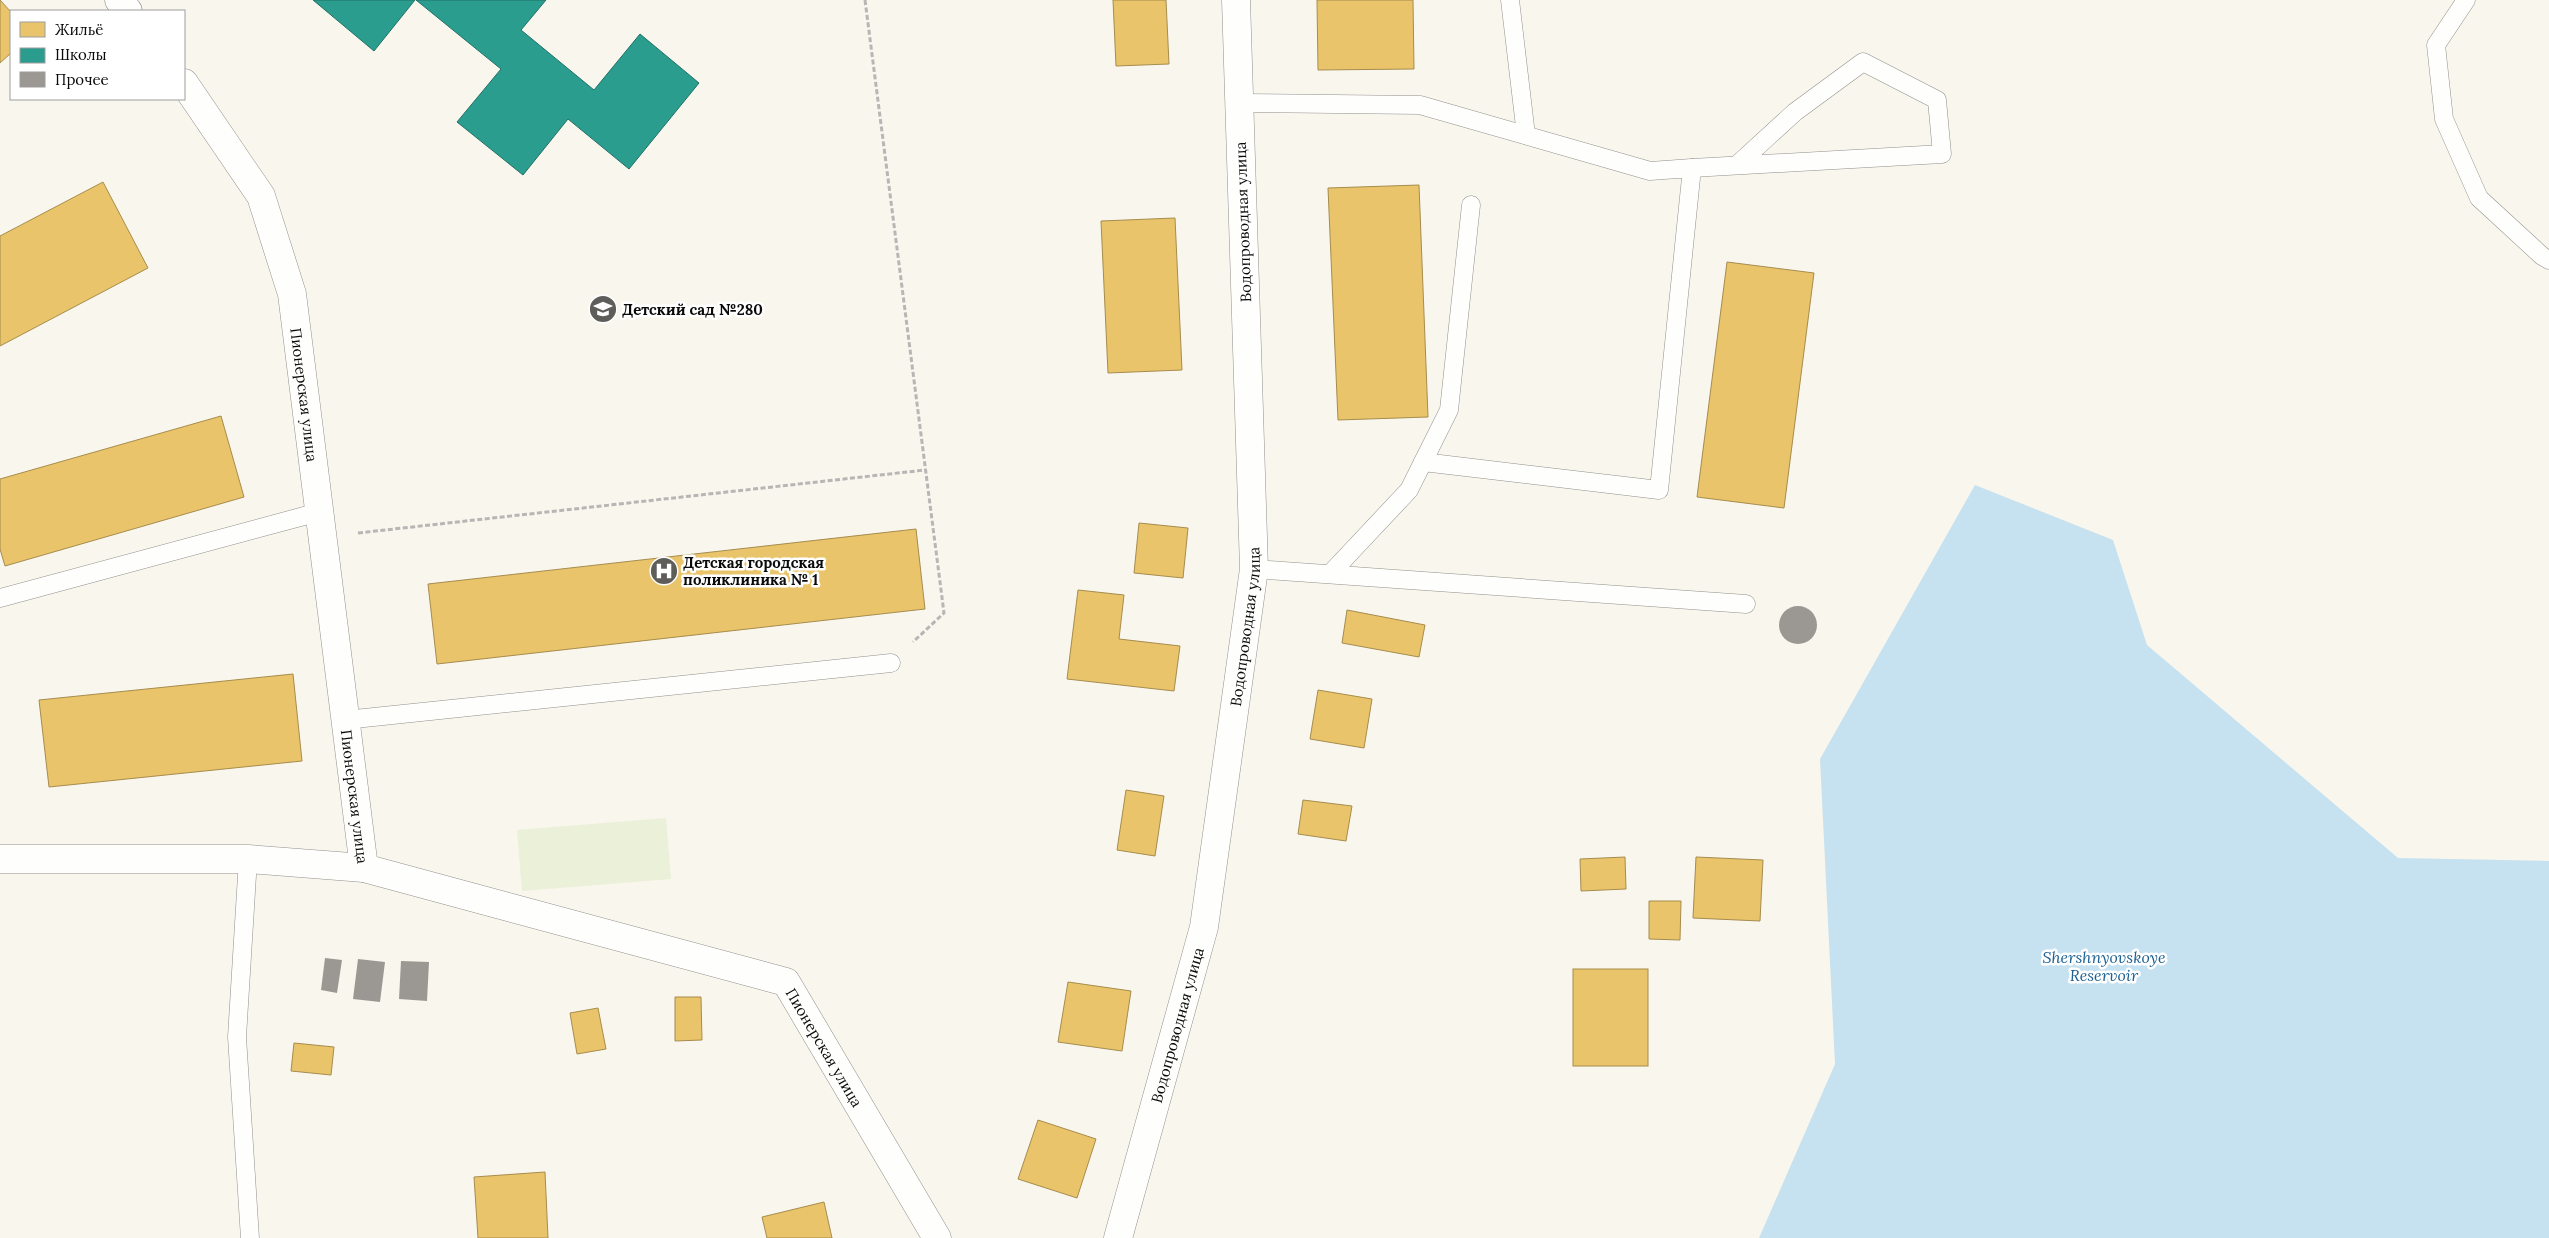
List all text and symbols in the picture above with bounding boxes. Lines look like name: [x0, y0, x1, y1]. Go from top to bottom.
legend: [10, 10, 185, 100]
text: Жильё: [55, 20, 103, 39]
text: Школы: [55, 45, 107, 64]
text: Прочее: [55, 70, 109, 89]
street label: Водопроводная улица: [1231, 141, 1255, 303]
school or university icon: Детский сад №280: [588, 294, 618, 324]
place label: Детский сад №280: [622, 300, 763, 319]
street label: Пионерская улица: [287, 327, 322, 463]
street label: Водопроводная улица: [1225, 546, 1264, 707]
place label: Детская городская поликлиника № 1: [683, 553, 824, 589]
hospital icon: Детская городская поликлиника № 1: [649, 556, 679, 586]
street label: Пионерская улица: [337, 728, 373, 865]
street label: Водопроводная улица: [1146, 945, 1208, 1105]
water label: Shershnyovskoye Reservoir: [2042, 947, 2166, 985]
street label: Пионерская улица: [782, 984, 867, 1111]

